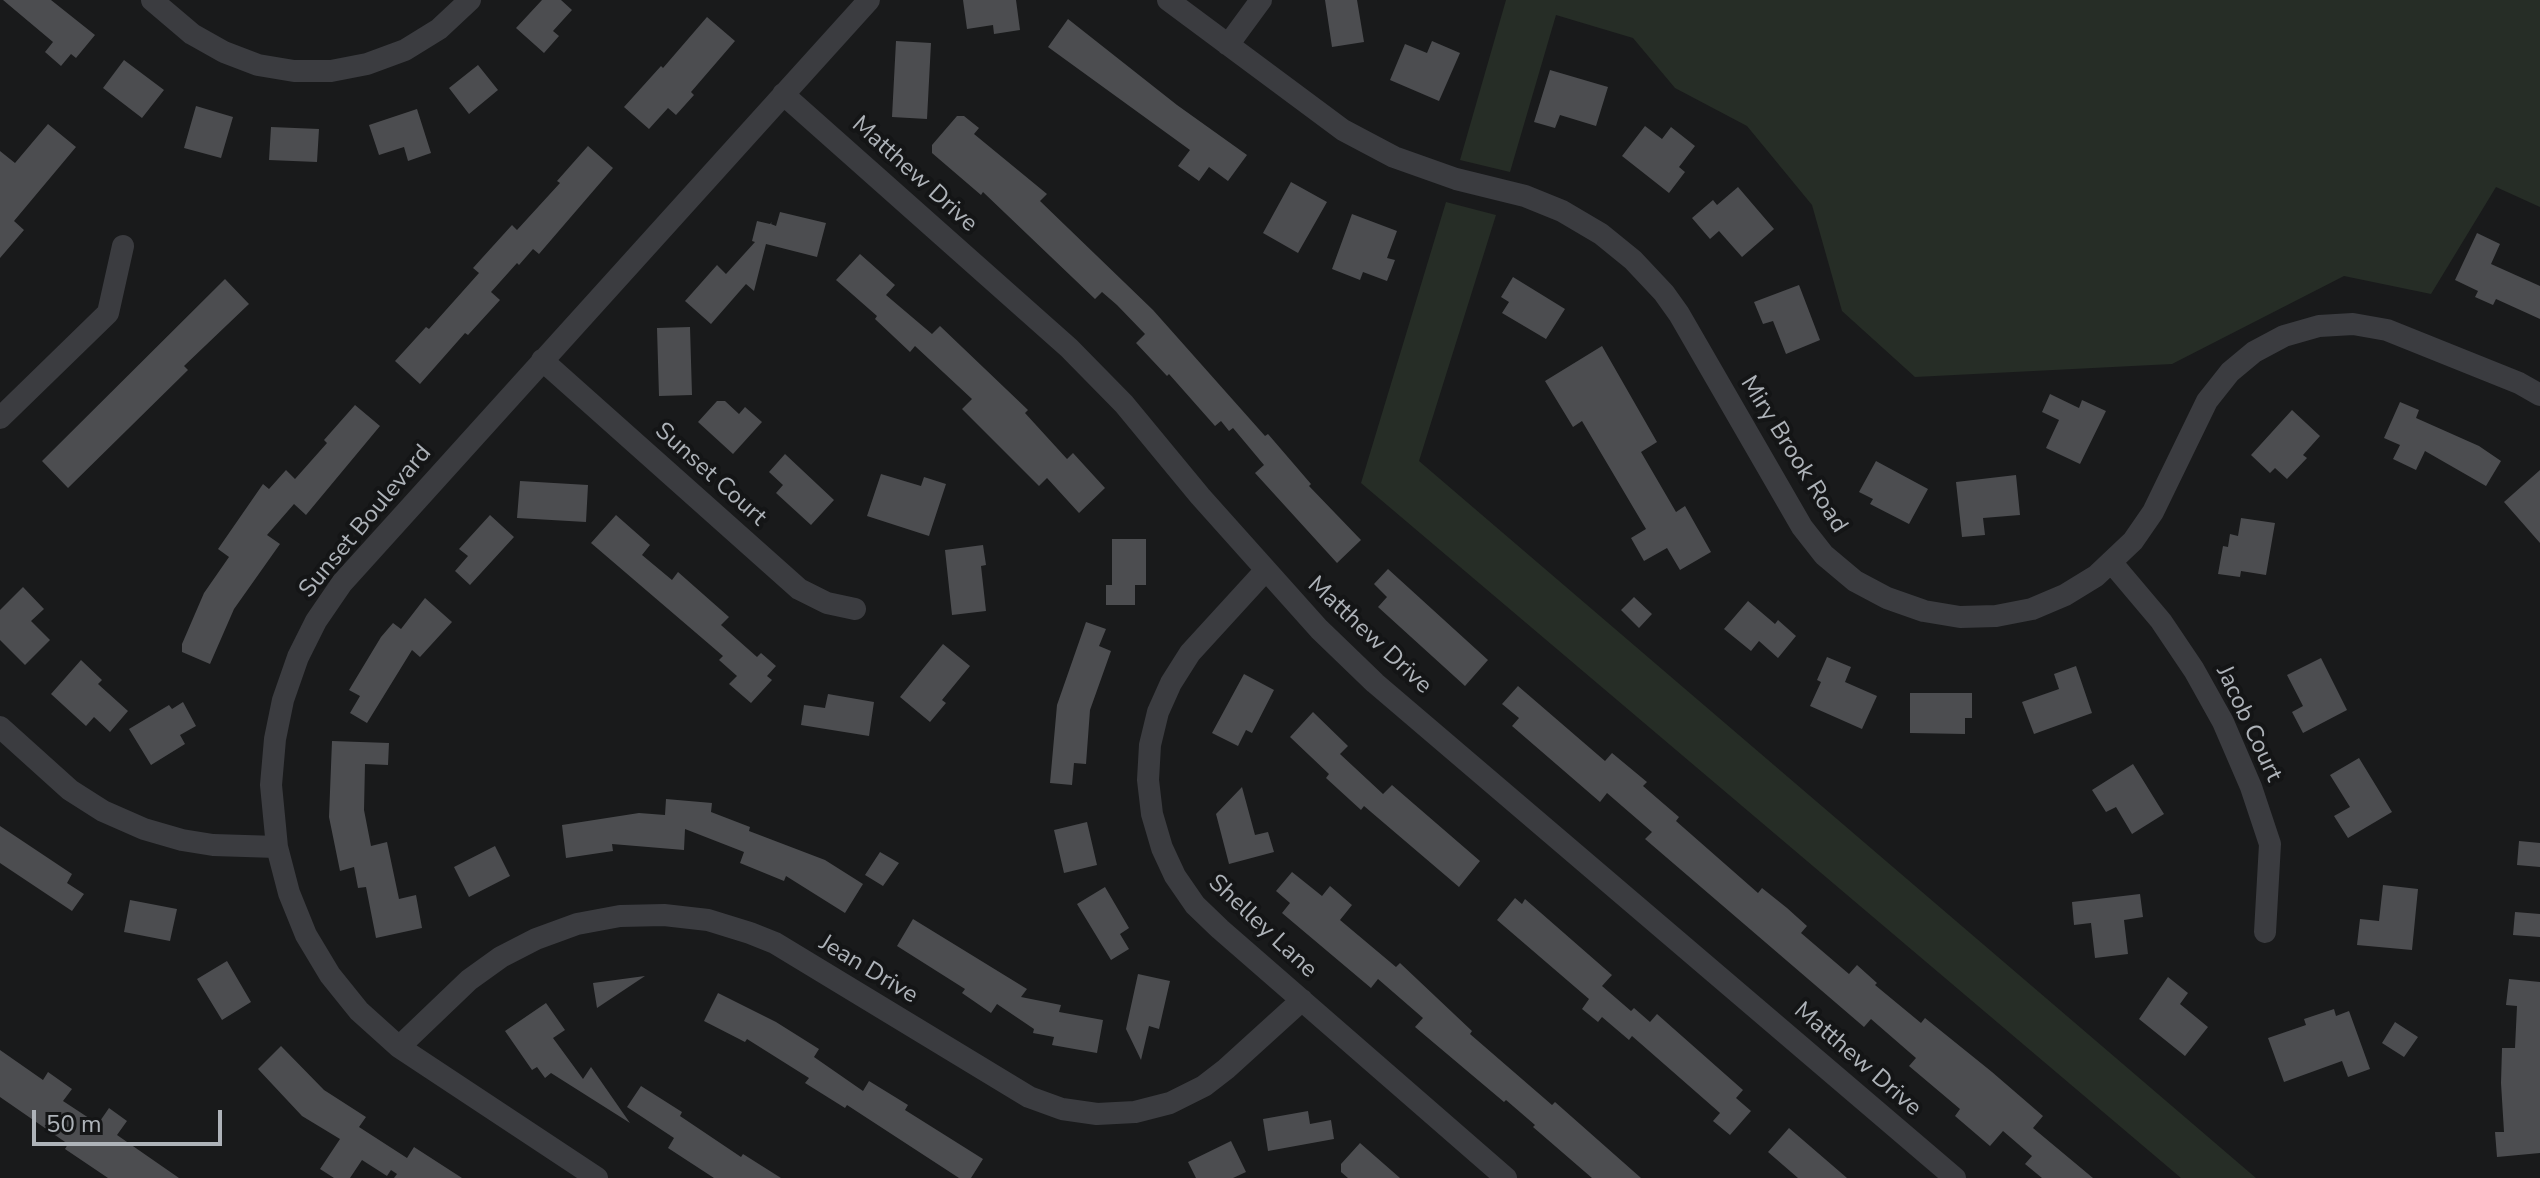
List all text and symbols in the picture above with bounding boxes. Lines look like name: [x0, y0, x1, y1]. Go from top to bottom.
street label: Matthew Drive: [845, 111, 983, 239]
street label: Miry Brook Road: [1733, 371, 1853, 539]
street label: Sunset Court: [648, 417, 772, 533]
street label: Sunset Boulevard: [294, 440, 438, 604]
street label: Matthew Drive: [1301, 571, 1437, 701]
street label: Jacob Court: [2209, 661, 2287, 787]
street label: Shelley Lane: [1202, 869, 1322, 985]
street label: Jean Drive: [813, 929, 923, 1011]
street label: Matthew Drive: [1787, 997, 1927, 1123]
scale bar: [36, 1094, 226, 1144]
text: 50 m: [46, 1108, 102, 1140]

